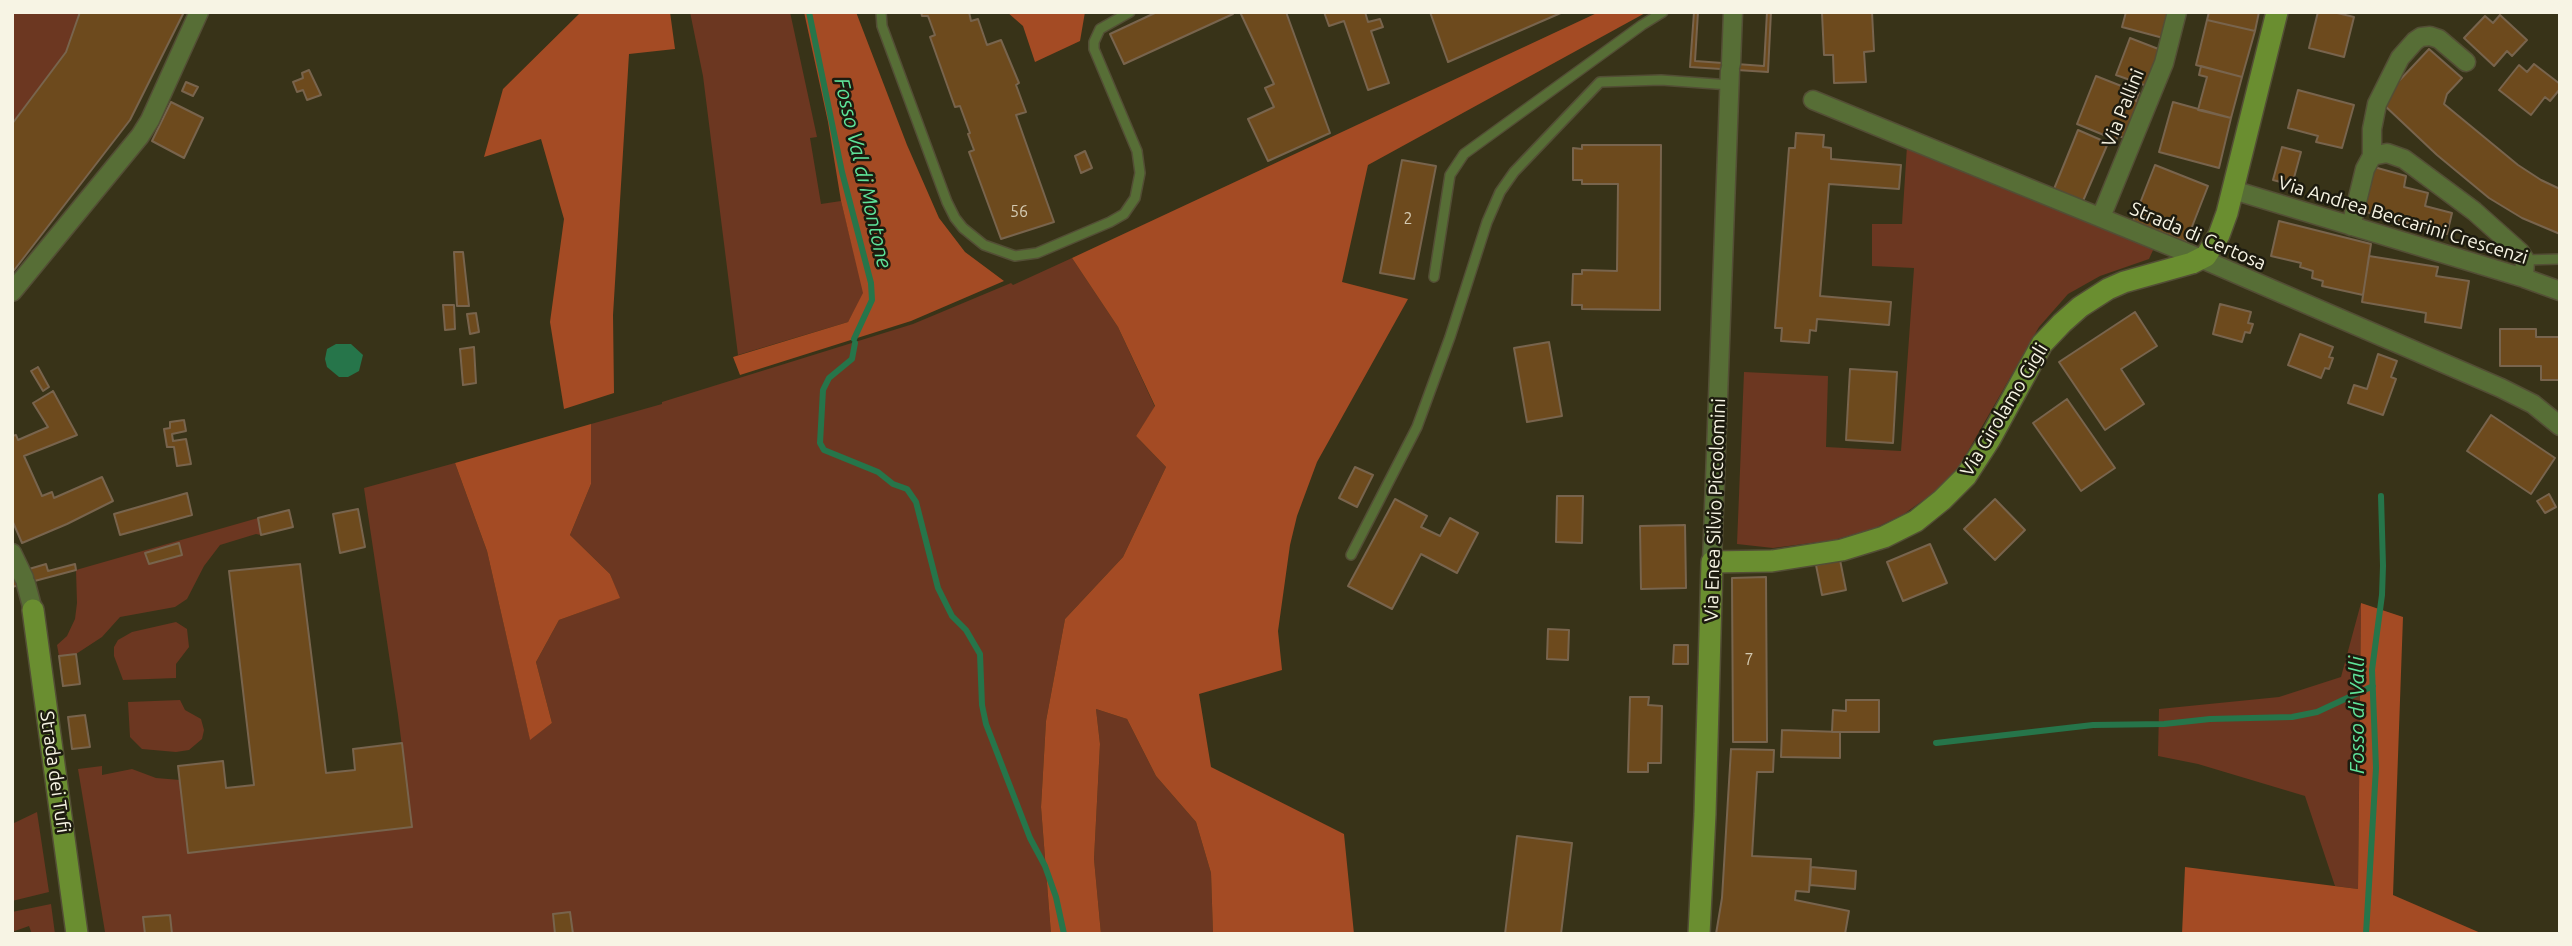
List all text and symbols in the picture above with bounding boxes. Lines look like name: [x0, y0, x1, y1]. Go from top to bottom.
street label: Via Pallini: [2097, 66, 2149, 150]
water label: Fosso Val di Montone: [829, 75, 897, 271]
street label: Via Andrea Beccarini Crescenzi: [2275, 171, 2531, 269]
street label: Strada di Certosa: [2127, 197, 2269, 275]
house number: 56: [1010, 202, 1028, 222]
house number: 2: [1403, 209, 1413, 229]
street label: Via Girolamo Gigli: [1955, 339, 2053, 481]
street label: Via Enea Silvio Piccolomini: [1700, 398, 1730, 622]
house number: 7: [1744, 650, 1754, 670]
water label: Fosso di Valli: [2344, 656, 2370, 774]
street label: Strada dei Tufi: [35, 710, 75, 834]

